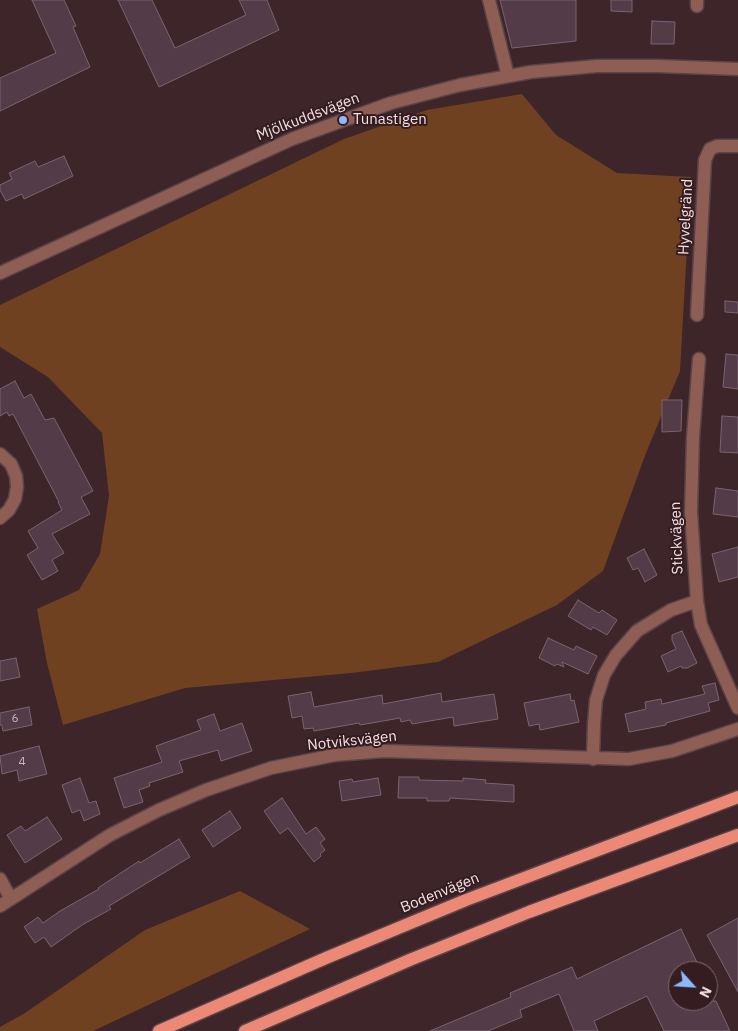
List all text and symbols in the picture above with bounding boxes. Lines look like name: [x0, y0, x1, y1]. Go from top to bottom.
street label: Mjölkuddsvägen: [254, 89, 362, 145]
place label: Tunastigen: [353, 111, 427, 129]
marker: Tunastigen: [337, 114, 349, 126]
street label: Hyvelgränd: [675, 178, 697, 256]
street label: Stickvägen: [667, 501, 687, 575]
house number: 6: [11, 712, 19, 726]
street label: Notviksvägen: [306, 727, 398, 755]
house number: 4: [18, 755, 26, 769]
street label: Bodenvägen: [398, 869, 482, 917]
north arrow: [668, 961, 718, 1011]
text: N: [695, 984, 716, 1001]

